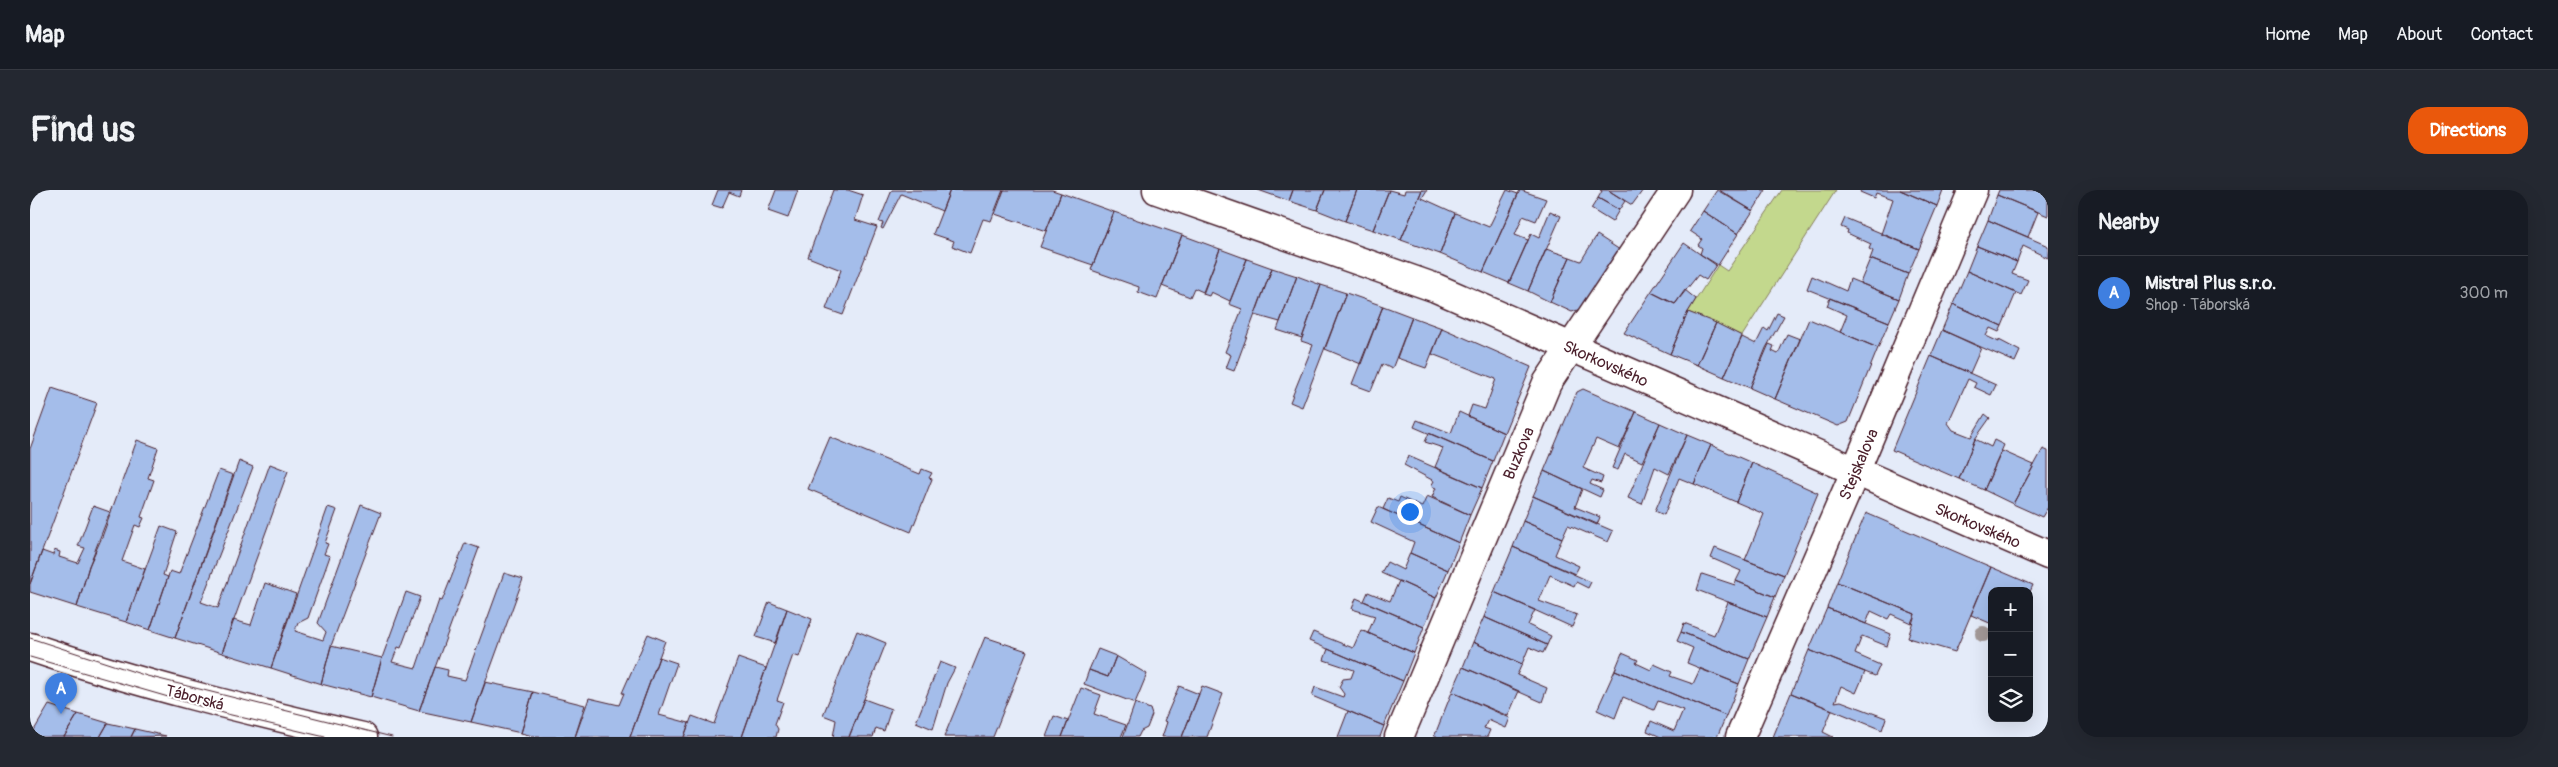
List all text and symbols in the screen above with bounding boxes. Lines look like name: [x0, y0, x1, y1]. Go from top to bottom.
text: Map: [25, 20, 65, 49]
text: Home: [2265, 23, 2310, 46]
text: Map: [2338, 23, 2368, 46]
text: About: [2396, 23, 2442, 46]
text: Contact: [2470, 23, 2533, 46]
button: Directions: [2408, 107, 2528, 154]
text: Find us: [30, 108, 135, 152]
text: Nearby: [2098, 209, 2159, 236]
text: Mistral Plus s.r.o.: [2145, 271, 2276, 295]
text: A: [2109, 283, 2119, 303]
text: 300 m: [2460, 283, 2508, 303]
text: Shop · Táborská: [2145, 295, 2250, 315]
street label: Skorkovského: [1560, 336, 1652, 392]
street label: Buzkova: [1499, 424, 1539, 483]
street label: Stejskalova: [1835, 426, 1883, 503]
your location: [1397, 499, 1423, 525]
street label: Skorkovského: [1932, 499, 2024, 553]
map controls: [1988, 587, 2033, 722]
button: +: [1988, 587, 2033, 632]
button: −: [1988, 632, 2033, 677]
pin: A: [45, 673, 77, 714]
button: layers: [1988, 677, 2033, 722]
street label: Táborská: [163, 681, 226, 715]

